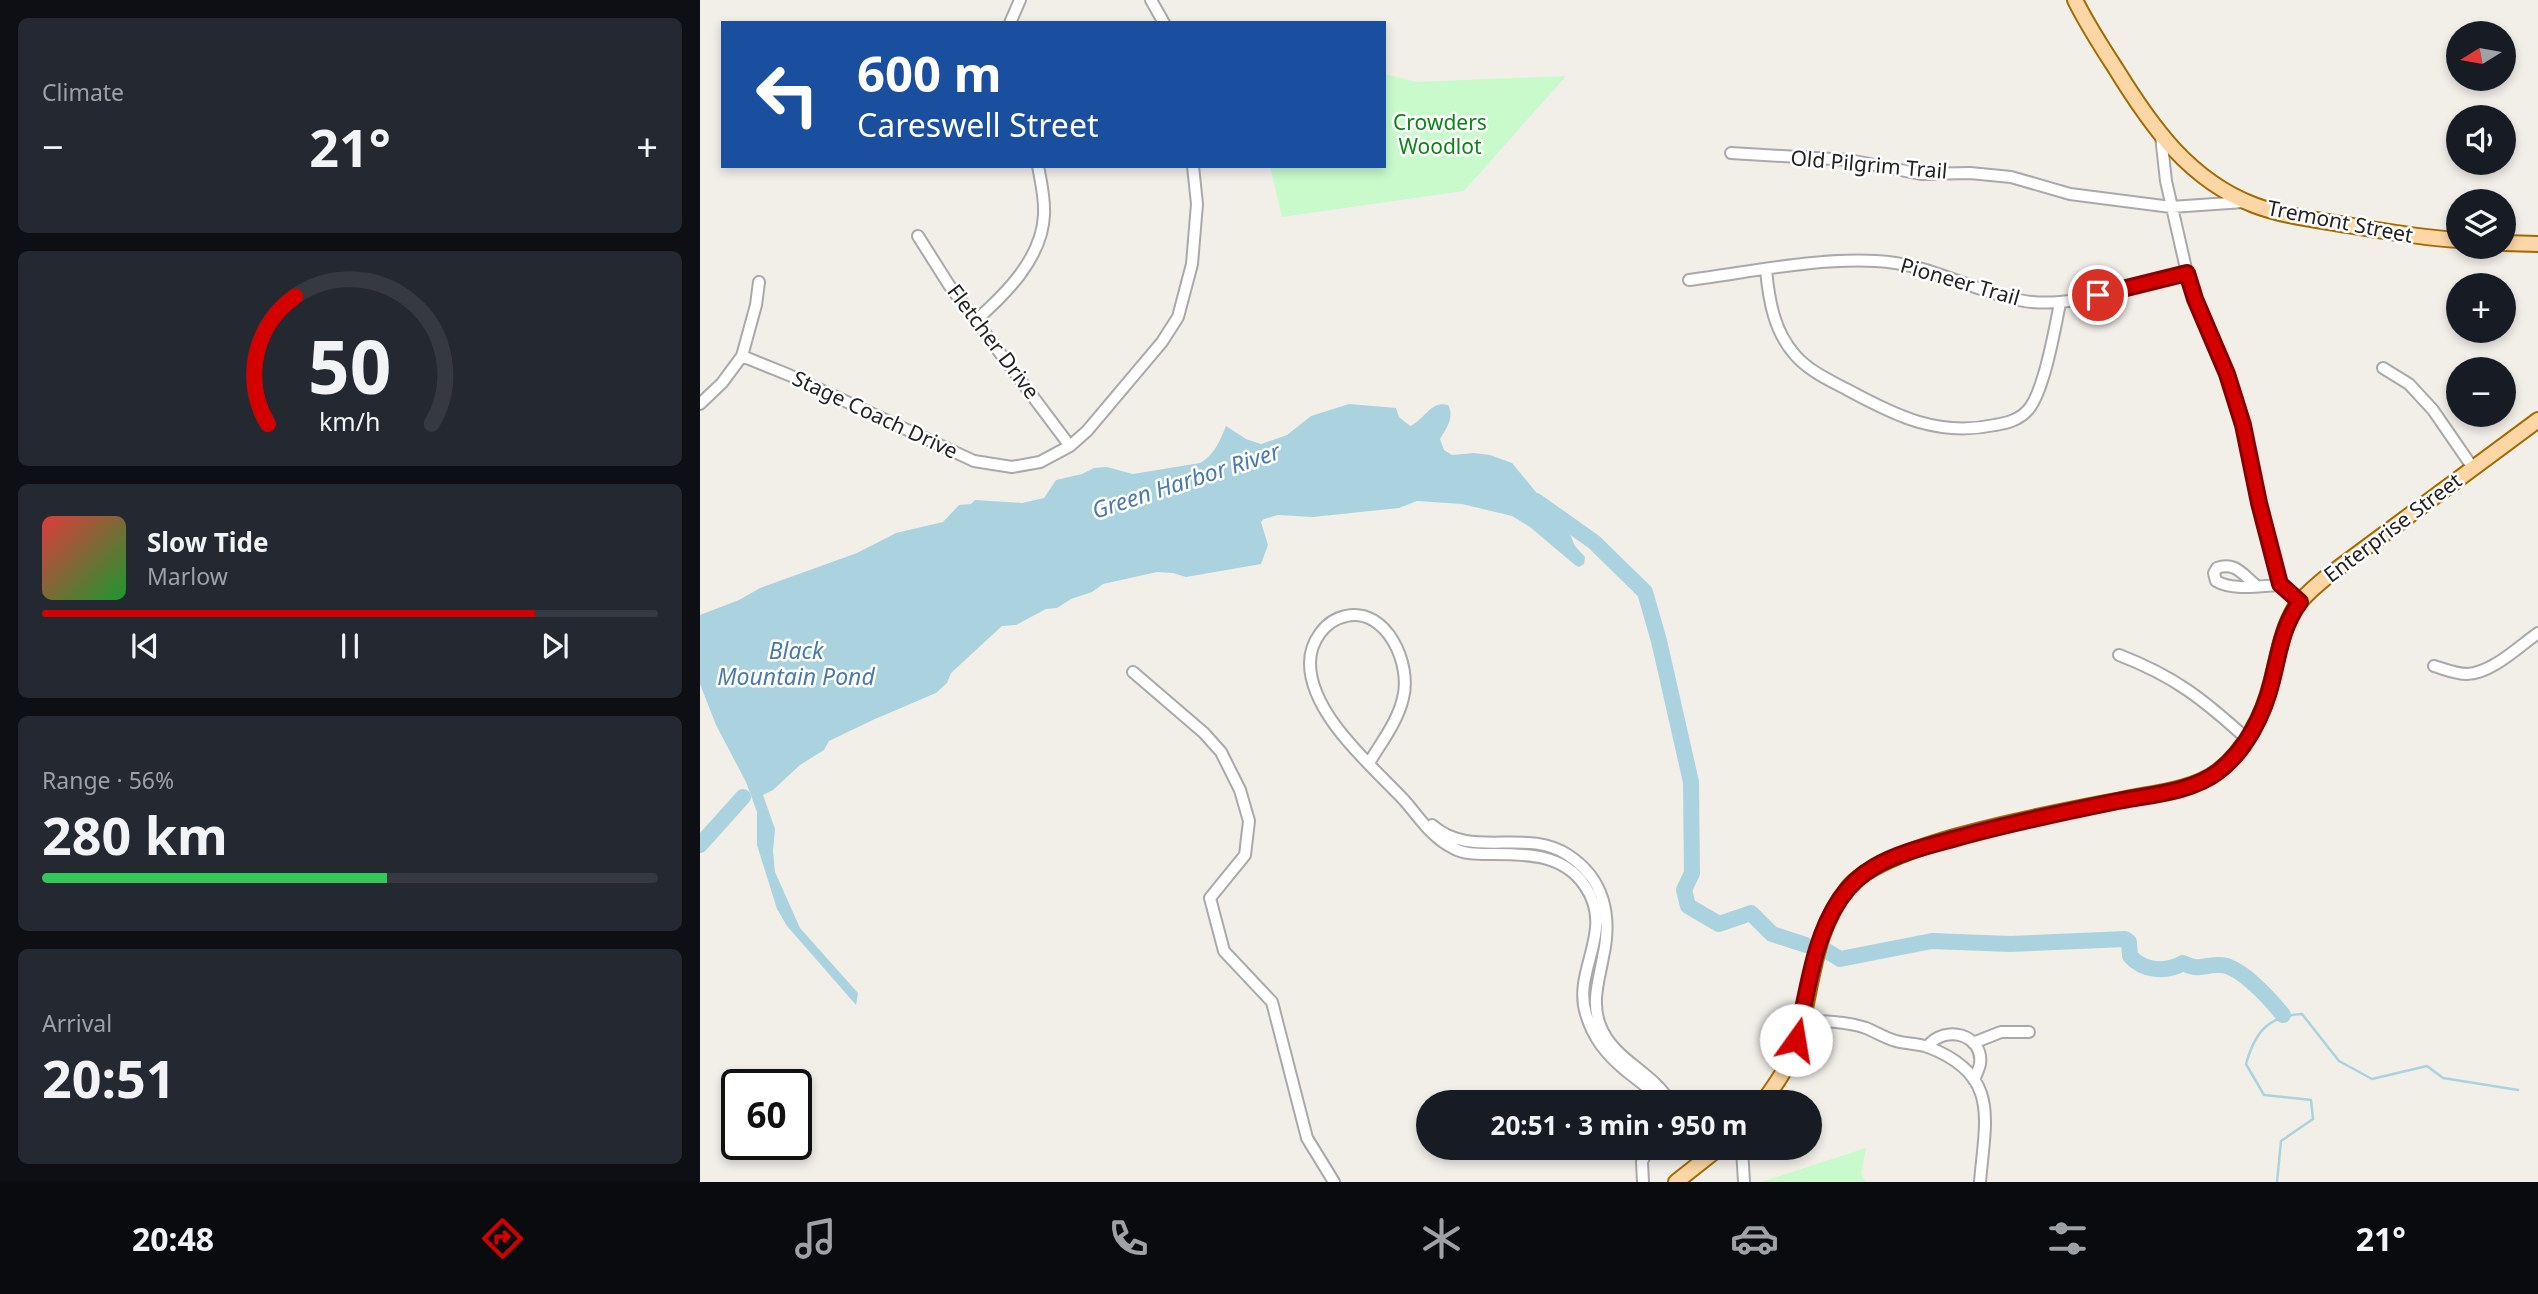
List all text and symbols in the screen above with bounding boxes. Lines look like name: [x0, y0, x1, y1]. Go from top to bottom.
north arrow: [2446, 21, 2516, 91]
map controls: [2446, 21, 2516, 427]
text: 600 m: [857, 40, 1002, 106]
icon: left: [742, 49, 833, 140]
text: Climate: [42, 76, 124, 108]
text: Careswell Street: [857, 103, 1099, 146]
button: sound: [2446, 105, 2516, 175]
park label: Crowders Woodlot: [1393, 108, 1487, 160]
text: 21°: [309, 111, 391, 182]
text: −: [42, 120, 64, 172]
text: +: [636, 120, 658, 172]
street label: Old Pilgrim Trail: [1789, 143, 1949, 185]
button: layers: [2446, 189, 2516, 259]
street label: Tremont Street: [2265, 193, 2416, 249]
street label: Pioneer Trail: [1897, 251, 2023, 311]
pin: [2068, 265, 2128, 325]
button: +: [2446, 273, 2516, 343]
icon: arrive: [2079, 276, 2117, 314]
street label: Fletcher Drive: [941, 278, 1046, 404]
text: 50: [308, 317, 392, 416]
button: −: [2446, 357, 2516, 427]
street label: Stage Coach Drive: [788, 364, 963, 465]
text: km/h: [319, 404, 381, 438]
water label: Green Harbor River: [1087, 434, 1285, 526]
street label: Enterprise Street: [2318, 466, 2467, 588]
text: Slow Tide: [147, 524, 269, 560]
text: Marlow: [147, 560, 228, 592]
icon: previous: [126, 627, 164, 665]
icon: pause: [331, 627, 369, 665]
icon: next: [536, 627, 574, 665]
water label: Black Mountain Pond: [717, 634, 875, 692]
text: Range · 56%: [42, 764, 174, 796]
text: 280 km: [42, 799, 228, 870]
position arrow: [1759, 1003, 1833, 1077]
text: Arrival: [42, 1007, 112, 1039]
text: 20:51: [42, 1042, 176, 1113]
speed limit sign: 60: [721, 1069, 812, 1160]
text: 20:51 · 3 min · 950 m: [1491, 1107, 1747, 1143]
icon: directions: [478, 1214, 527, 1263]
icon: music: [791, 1214, 840, 1263]
icon: phone: [1104, 1214, 1153, 1263]
icon: climate: [1417, 1214, 1466, 1263]
icon: car: [1730, 1214, 1779, 1263]
icon: filters: [2043, 1214, 2092, 1263]
text: 20:48: [132, 1217, 214, 1260]
text: 21°: [2356, 1217, 2406, 1260]

